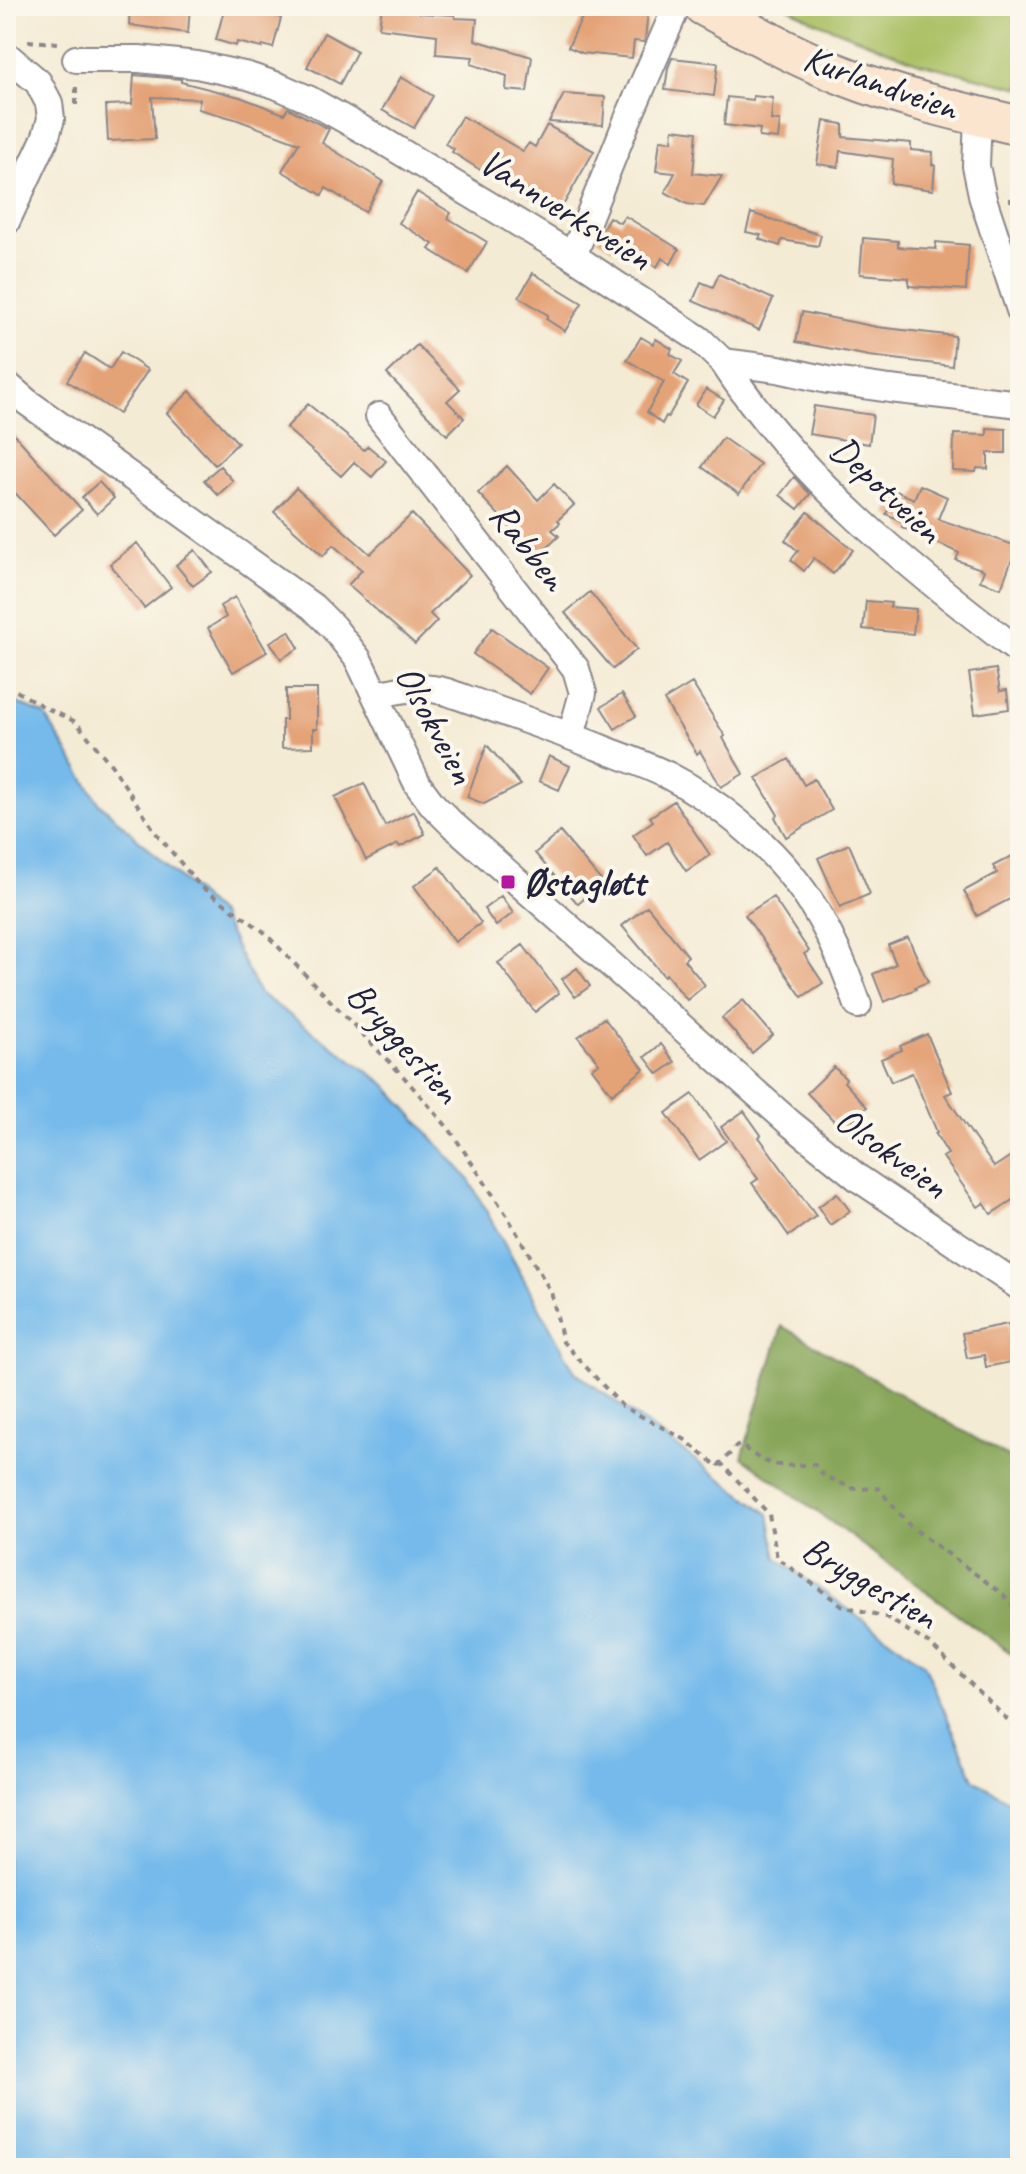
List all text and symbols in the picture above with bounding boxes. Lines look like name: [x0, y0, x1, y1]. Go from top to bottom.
street label: Kurlandveien: [798, 34, 966, 131]
street label: Vannverksveien: [471, 138, 661, 281]
street label: Depotveien: [821, 426, 954, 554]
street label: Rabben: [480, 493, 579, 601]
street label: Olsokveien: [385, 657, 487, 792]
place label: Østagløtt: [524, 859, 649, 906]
marker: Østagløtt: [499, 873, 517, 891]
street label: Bryggestien: [337, 972, 472, 1114]
street label: Olsokveien: [826, 1096, 958, 1209]
street label: Bryggestien: [794, 1525, 947, 1641]

